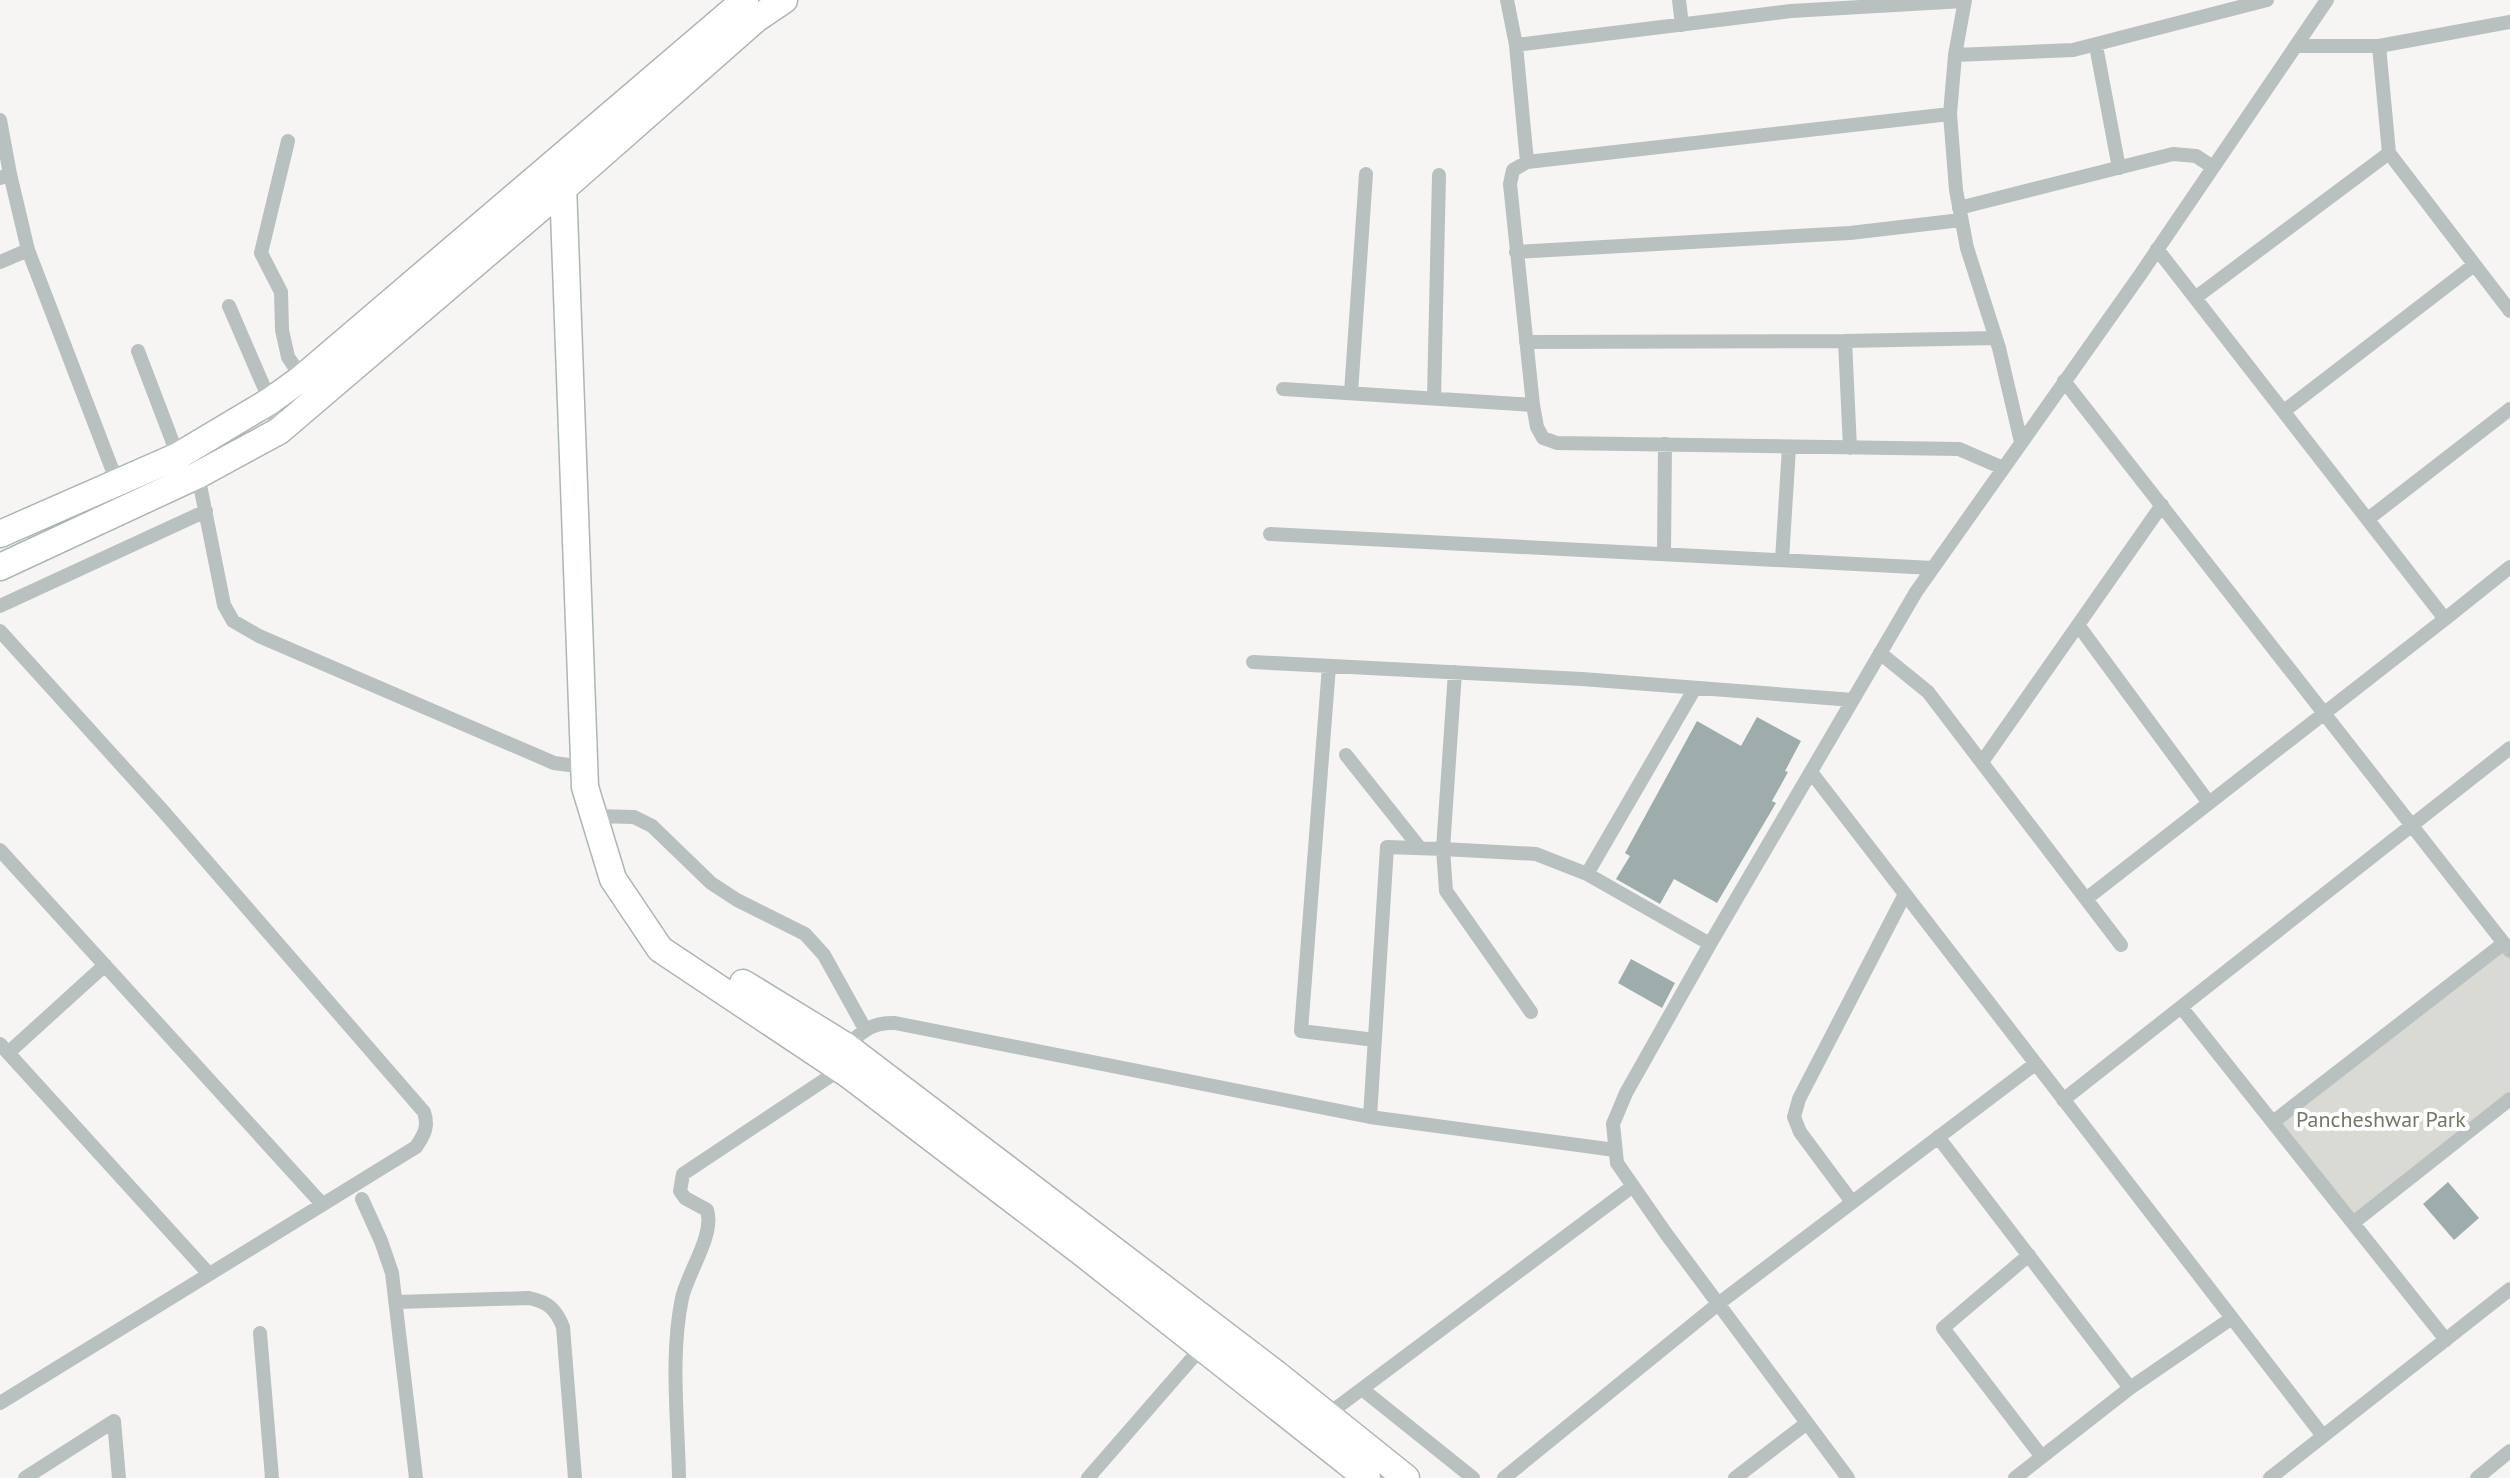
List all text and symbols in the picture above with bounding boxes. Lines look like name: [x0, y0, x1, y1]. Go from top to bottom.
park label: Pancheshwar Park: [2296, 1105, 2466, 1133]

